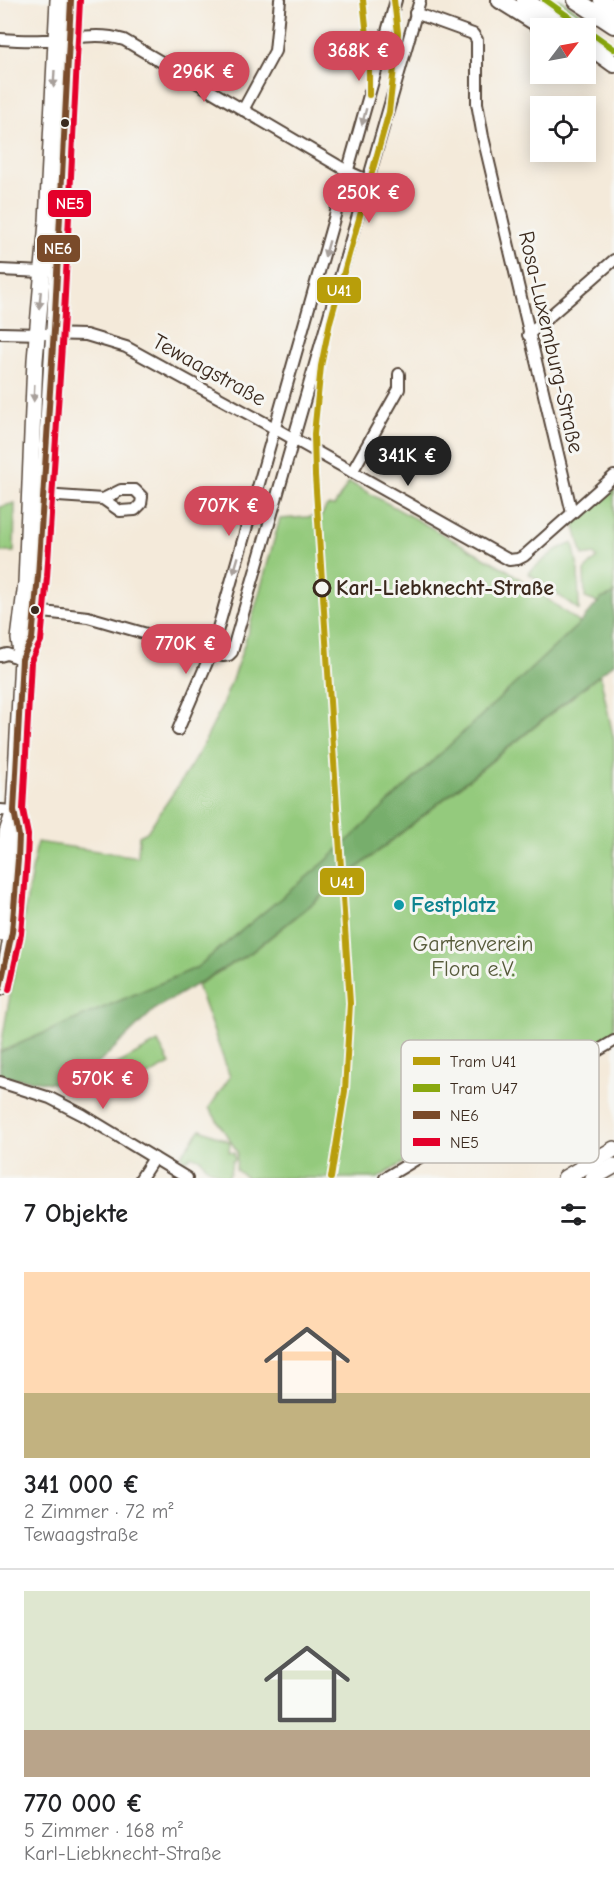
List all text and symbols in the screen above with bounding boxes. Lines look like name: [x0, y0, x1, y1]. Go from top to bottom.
north arrow: [530, 18, 596, 84]
map controls: [530, 18, 596, 162]
pin: 368K €: [310, 31, 408, 82]
text: 368K €: [328, 39, 390, 62]
pin: 296K €: [155, 52, 253, 103]
text: 296K €: [172, 60, 236, 83]
one-way arrow: [50, 70, 59, 89]
button: locate: [530, 96, 596, 162]
one-way arrow: [359, 108, 368, 126]
unlabelled marker: [59, 117, 71, 129]
pin: 250K €: [320, 173, 418, 224]
text: 250K €: [337, 181, 401, 204]
line badge: NE5: [47, 189, 92, 218]
text: NE5: [56, 195, 84, 213]
street label: Rosa-Luxemburg-Straße: [513, 228, 589, 456]
line badge: NE6: [36, 234, 81, 263]
text: NE6: [44, 240, 72, 258]
one-way arrow: [322, 240, 331, 258]
line badge: U41: [316, 276, 362, 304]
text: U41: [327, 282, 351, 300]
one-way arrow: [35, 290, 45, 309]
street label: Tewaagstraße: [148, 328, 270, 412]
one-way arrow: [29, 384, 38, 403]
pin: 341K €: [359, 436, 457, 487]
text: 341K €: [378, 444, 438, 467]
pin: 707K €: [180, 486, 278, 537]
text: 707K €: [198, 494, 260, 517]
one-way arrow: [231, 556, 240, 574]
place label: Karl-Liebknecht-Straße: [336, 575, 554, 601]
marker: Karl-Liebknecht-Straße: [313, 579, 331, 597]
unlabelled marker: [29, 604, 41, 616]
pin: 770K €: [137, 624, 235, 675]
text: 770K €: [155, 632, 217, 655]
line badge: U41: [319, 867, 365, 896]
text: U41: [330, 874, 354, 892]
place label: Festplatz: [411, 892, 496, 918]
marker: Festplatz: [392, 898, 406, 912]
park label: Gartenverein Flora e.V.: [413, 931, 533, 982]
legend: [401, 1040, 599, 1163]
text: Tram U41: [450, 1053, 516, 1071]
pin: 570K €: [54, 1059, 152, 1110]
text: 570K €: [71, 1067, 135, 1090]
text: Tram U47: [450, 1080, 518, 1098]
text: NE6: [450, 1107, 479, 1125]
text: NE5: [450, 1134, 479, 1152]
icon: filters: [557, 1198, 590, 1231]
text: 7 Objekte: [24, 1199, 128, 1229]
icon: home: [253, 1311, 361, 1419]
text: 341 000 €: [24, 1470, 140, 1500]
text: 2 Zimmer · 72 m²: [24, 1500, 173, 1523]
text: Tewaagstraße: [24, 1523, 138, 1546]
icon: home: [253, 1630, 361, 1738]
text: 770 000 €: [24, 1789, 143, 1819]
text: 5 Zimmer · 168 m²: [24, 1819, 183, 1842]
text: Karl-Liebknecht-Straße: [24, 1842, 221, 1865]

